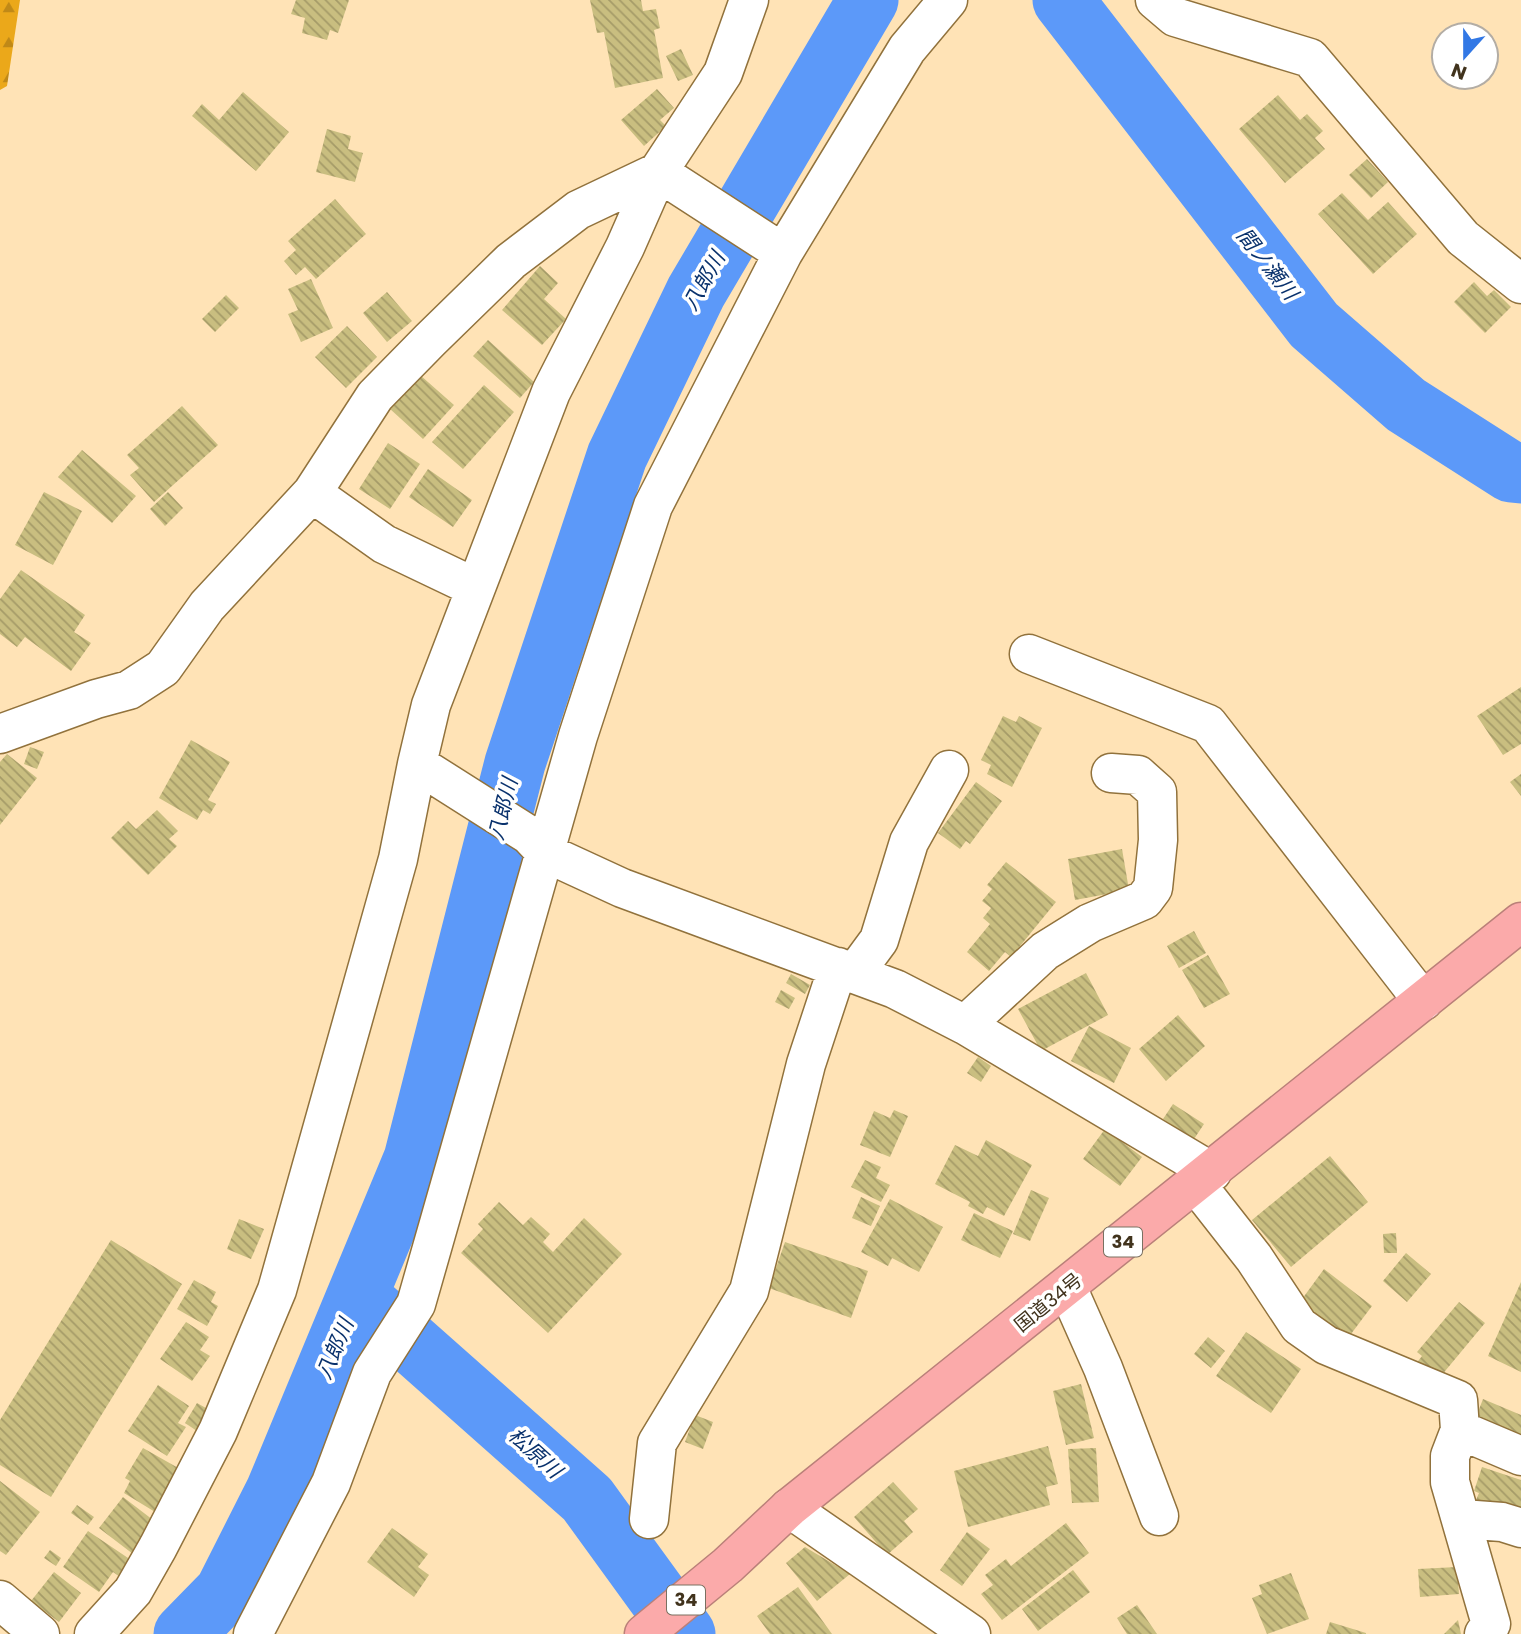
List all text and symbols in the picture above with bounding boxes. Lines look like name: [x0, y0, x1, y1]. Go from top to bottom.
north arrow: [1430, 21, 1500, 91]
text: N: [1448, 56, 1471, 87]
water label: 間ノ瀬川: [1230, 222, 1306, 307]
water label: 八郎川: [676, 244, 732, 315]
water label: 八郎川: [481, 773, 525, 843]
road number: 34: [1104, 1227, 1142, 1256]
street label: 国道34号: [1009, 1267, 1088, 1338]
water label: 八郎川: [309, 1312, 361, 1383]
water label: 松原川: [502, 1421, 570, 1486]
road number: 34: [667, 1586, 705, 1615]

